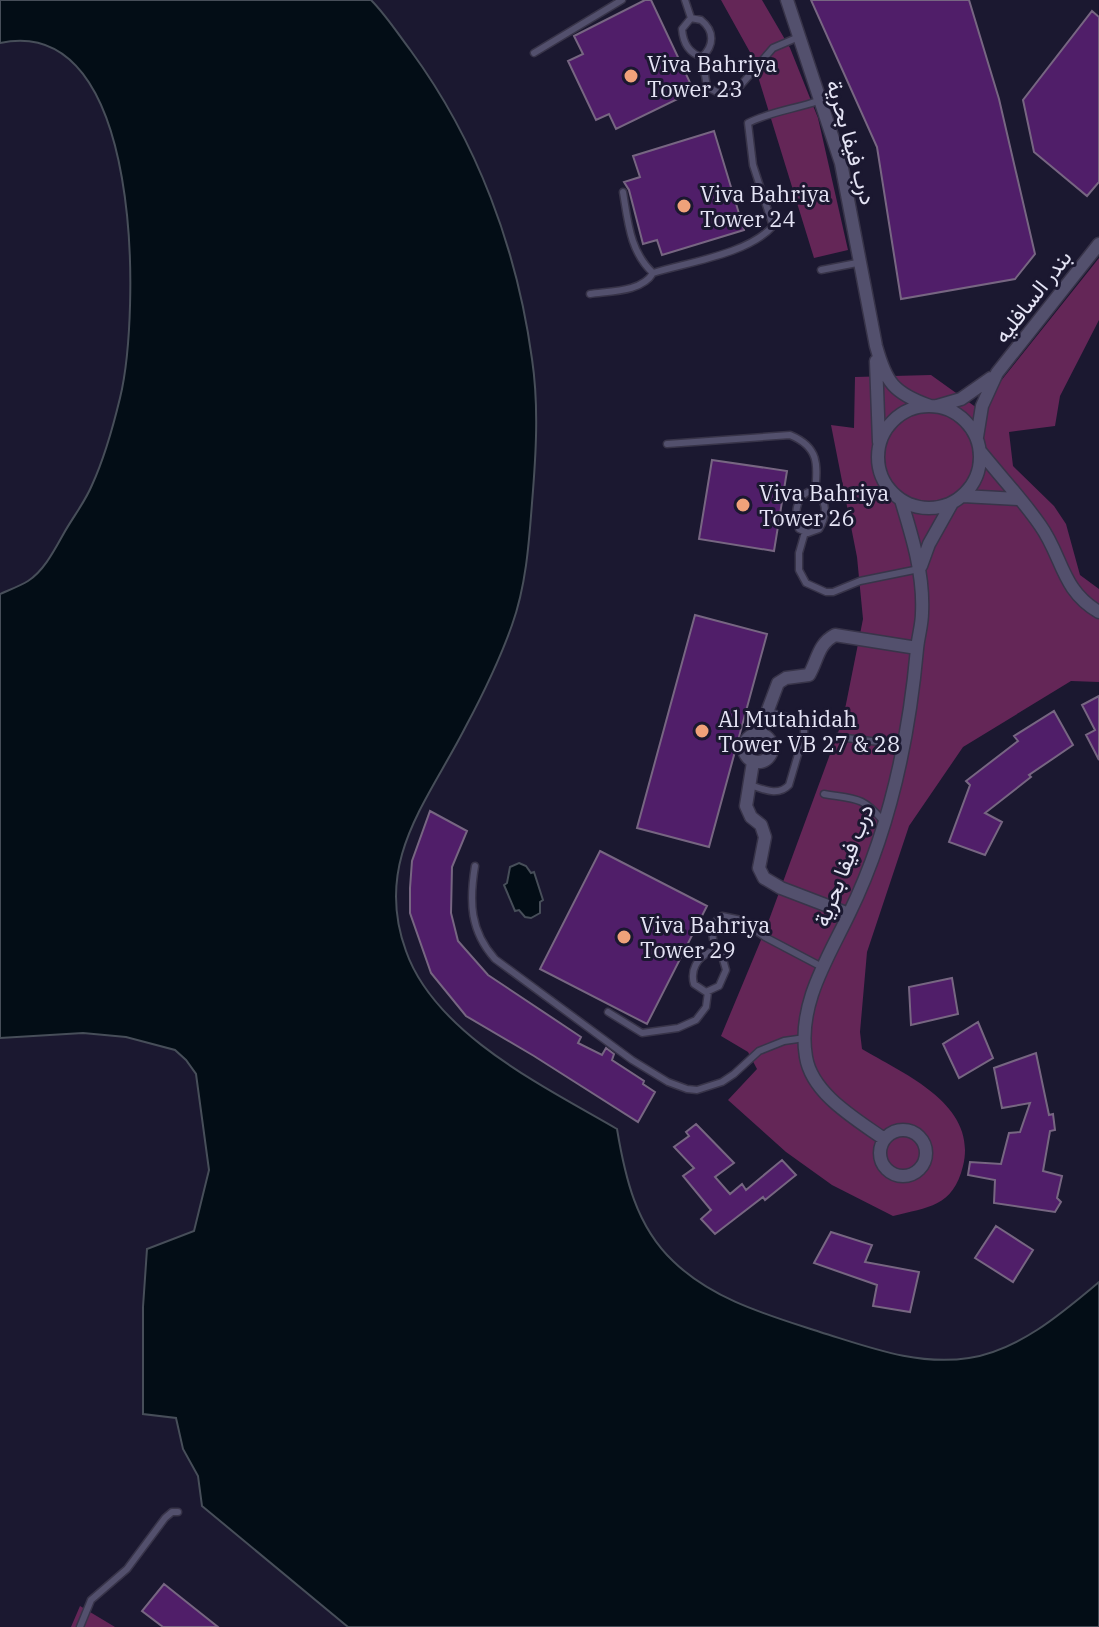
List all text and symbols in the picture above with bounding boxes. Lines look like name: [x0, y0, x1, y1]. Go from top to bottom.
place label: Viva Bahriya Tower 23: [647, 49, 777, 103]
marker: Viva Bahriya Tower 23: [622, 67, 640, 85]
street label: درب فيفا بحرية: [820, 76, 884, 208]
place label: Viva Bahriya Tower 24: [700, 179, 830, 233]
marker: Viva Bahriya Tower 24: [675, 197, 693, 215]
street label: بندر السافليه: [987, 244, 1077, 348]
place label: Viva Bahriya Tower 26: [759, 478, 889, 532]
marker: Viva Bahriya Tower 26: [734, 496, 752, 514]
place label: Al Mutahidah Tower VB 27 & 28: [718, 704, 900, 758]
marker: Al Mutahidah Tower VB 27 & 28: [693, 722, 711, 740]
street label: درب فيفا بحرية: [806, 800, 880, 930]
place label: Viva Bahriya Tower 29: [640, 910, 770, 964]
marker: Viva Bahriya Tower 29: [615, 928, 633, 946]

